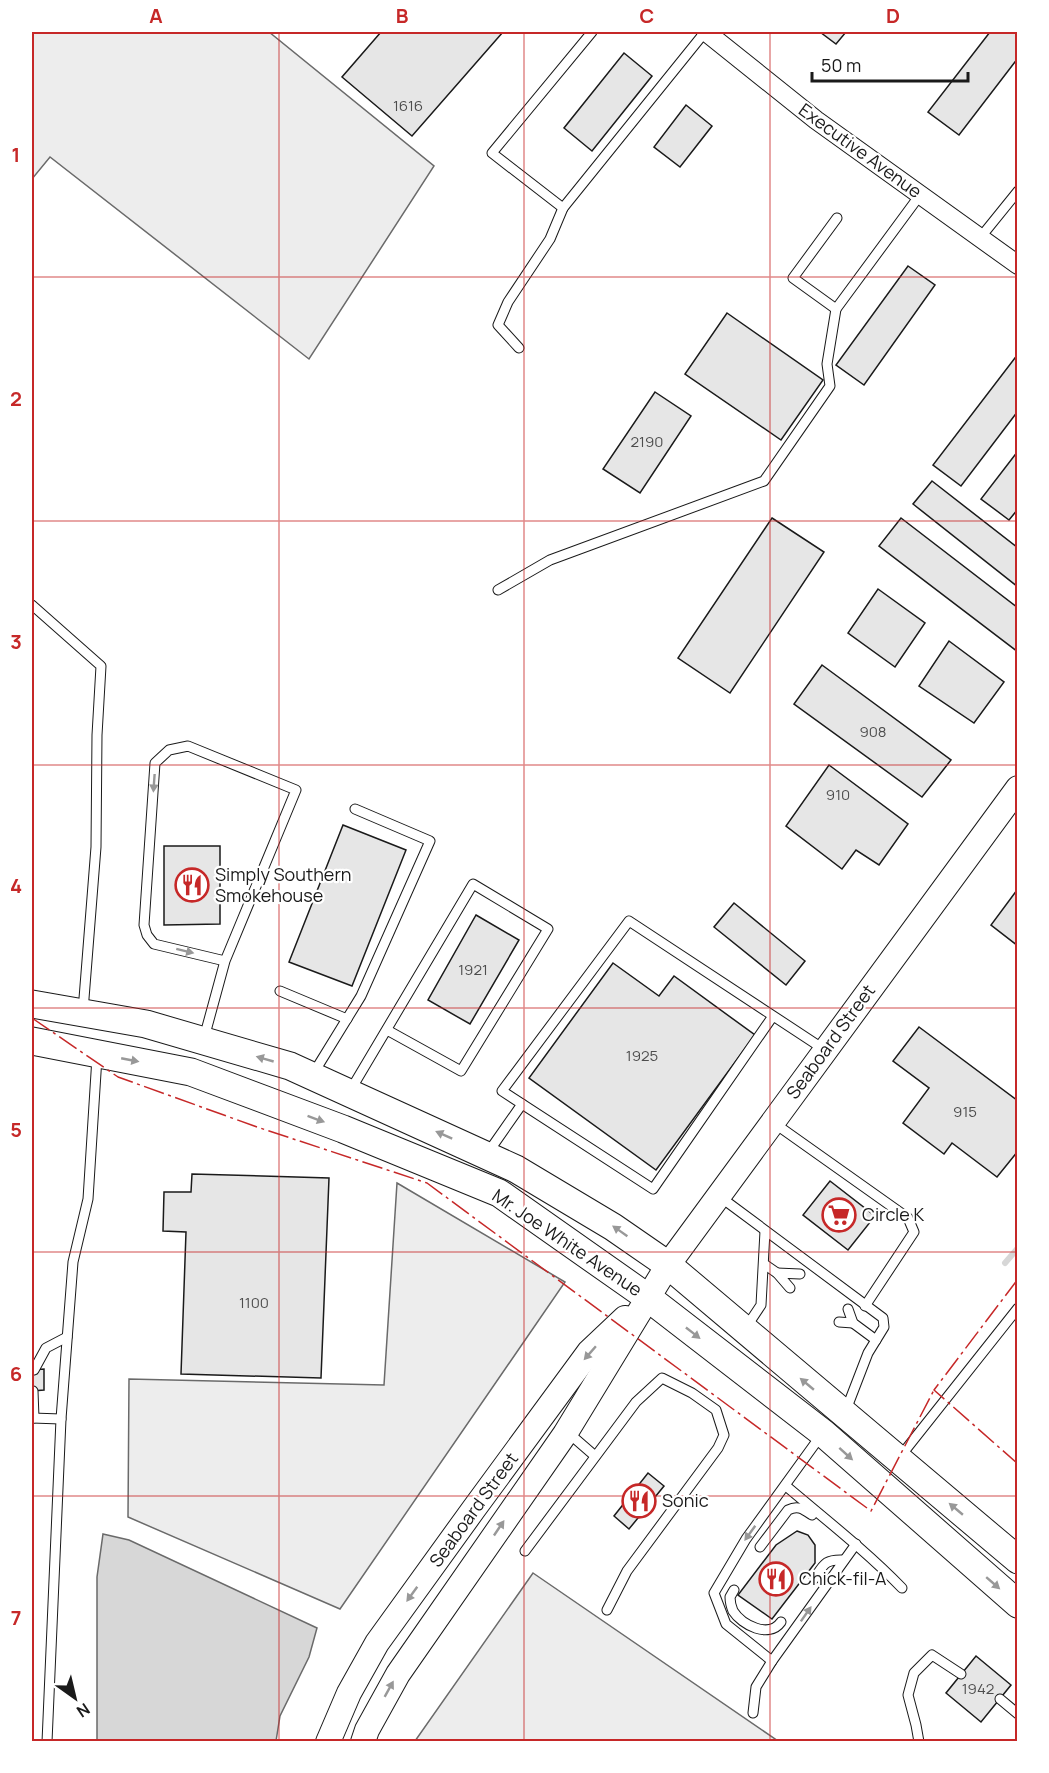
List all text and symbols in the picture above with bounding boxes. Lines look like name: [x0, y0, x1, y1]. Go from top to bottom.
text: A: [149, 2, 163, 29]
text: B: [396, 2, 409, 29]
text: C: [640, 2, 654, 29]
text: D: [886, 2, 900, 29]
scale bar: [812, 45, 968, 83]
text: 50 m: [821, 53, 861, 77]
house number: 1616: [393, 95, 423, 116]
street label: Executive Avenue: [794, 97, 927, 203]
text: 1: [12, 141, 20, 168]
text: 2: [10, 385, 22, 412]
house number: 2190: [631, 431, 663, 452]
text: 3: [10, 628, 22, 655]
house number: 908: [859, 721, 887, 742]
one-way arrow: [149, 774, 158, 793]
house number: 910: [826, 784, 850, 805]
place label: Simply Southern Smokehouse: [215, 862, 352, 907]
restaurant icon: Simply Southern Smokehouse: [174, 867, 210, 903]
text: 4: [10, 872, 22, 899]
one-way arrow: [175, 947, 194, 957]
house number: 1921: [458, 959, 488, 980]
street label: Seaboard Street: [780, 979, 880, 1104]
house number: 1925: [626, 1045, 658, 1066]
one-way arrow: [256, 1054, 274, 1063]
one-way arrow: [121, 1056, 140, 1065]
house number: 915: [953, 1101, 977, 1122]
one-way arrow: [307, 1114, 325, 1124]
text: 5: [10, 1116, 22, 1143]
one-way arrow: [435, 1130, 453, 1140]
street label: Mr. Joe White Avenue: [488, 1183, 647, 1301]
supermarket icon: Circle K: [821, 1197, 857, 1233]
place label: Circle K: [862, 1202, 924, 1226]
one-way arrow: [612, 1225, 628, 1237]
house number: 1100: [239, 1292, 269, 1313]
one-way arrow: [685, 1327, 701, 1339]
one-way arrow: [584, 1345, 597, 1360]
text: 6: [10, 1360, 22, 1387]
one-way arrow: [799, 1377, 815, 1390]
street label: Seaboard Street: [423, 1447, 523, 1572]
one-way arrow: [838, 1447, 853, 1460]
restaurant icon: Sonic: [621, 1483, 657, 1519]
place label: Sonic: [662, 1488, 709, 1512]
one-way arrow: [949, 1503, 964, 1516]
one-way arrow: [493, 1521, 505, 1537]
one-way arrow: [745, 1526, 757, 1541]
restaurant icon: Chick-fil-A: [758, 1561, 794, 1597]
place label: Chick-fil-A: [799, 1566, 887, 1590]
one-way arrow: [985, 1576, 1000, 1589]
one-way arrow: [406, 1586, 418, 1602]
text: 7: [11, 1604, 21, 1631]
one-way arrow: [800, 1606, 812, 1622]
north arrow: [45, 1668, 105, 1728]
house number: 1942: [962, 1678, 994, 1699]
one-way arrow: [384, 1681, 394, 1698]
text: N: [72, 1698, 94, 1723]

